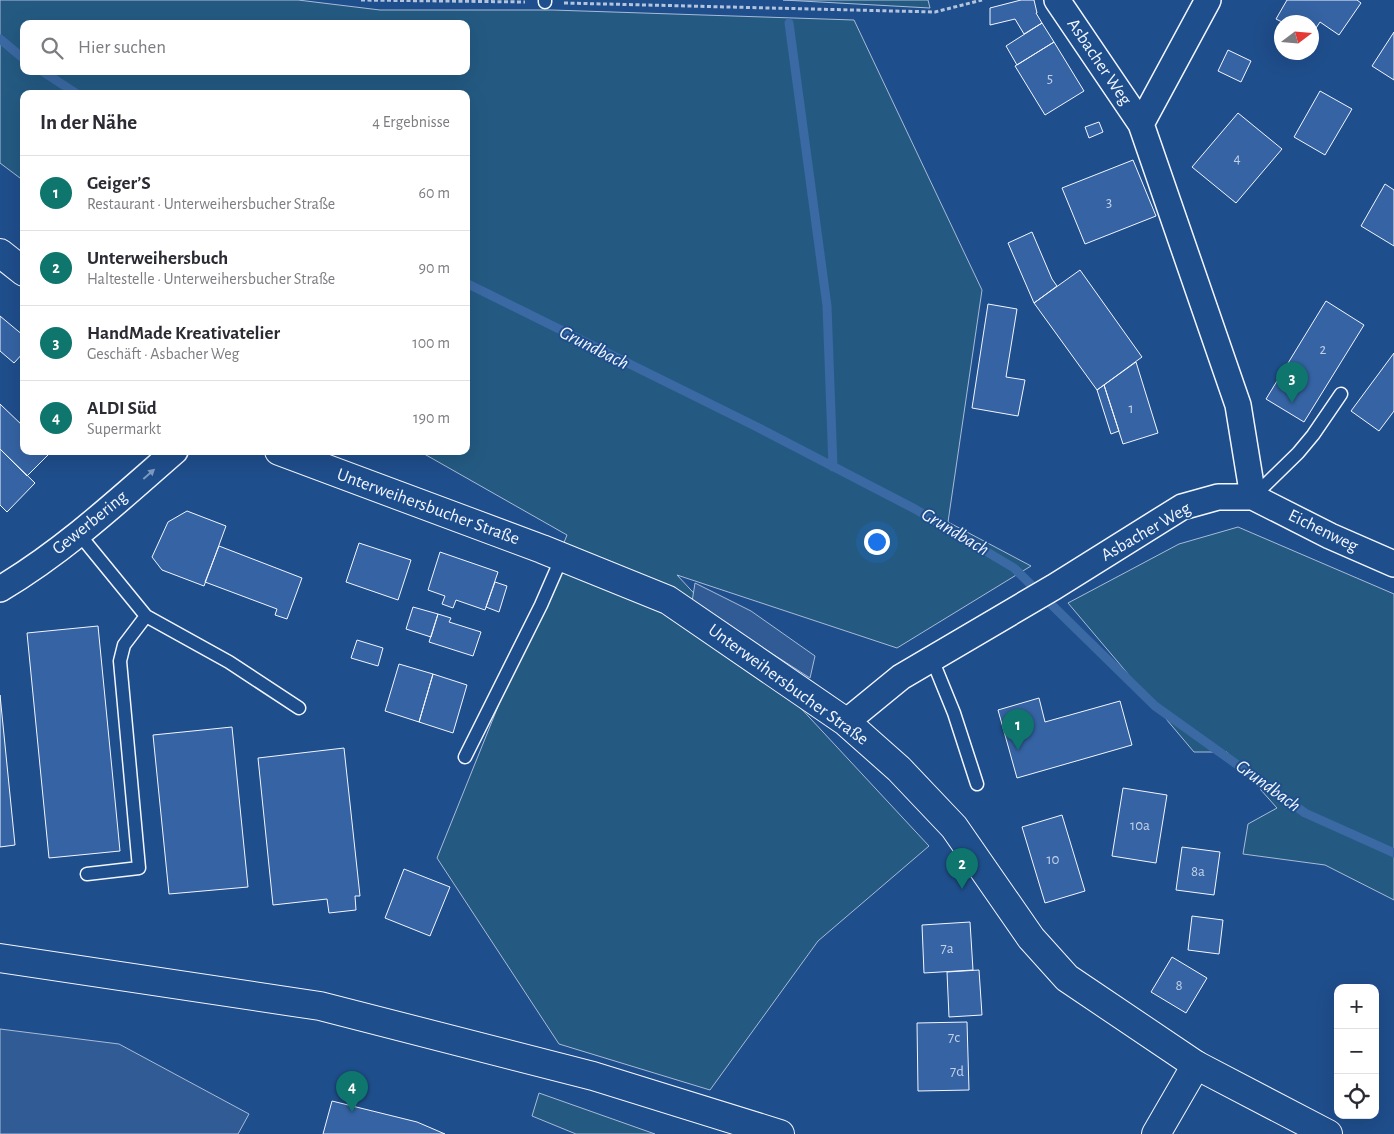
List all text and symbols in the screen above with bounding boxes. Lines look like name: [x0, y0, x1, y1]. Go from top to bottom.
street label: Asbacher Weg: [1064, 15, 1135, 109]
north arrow: [1274, 15, 1319, 60]
search box: [20, 20, 470, 75]
icon: search: [38, 34, 66, 62]
text: Hier suchen: [78, 38, 166, 57]
house number: 5: [1047, 71, 1053, 86]
text: In der Nähe: [40, 112, 137, 133]
text: 4 Ergebnisse: [372, 114, 450, 130]
house number: 4: [1233, 151, 1241, 166]
text: Geiger’S: [87, 174, 151, 193]
text: 1: [53, 185, 59, 201]
text: 60 m: [419, 185, 450, 201]
house number: 3: [1106, 195, 1112, 210]
text: Restaurant · Unterweihersbucher Straße: [87, 196, 335, 212]
text: Unterweihersbuch: [87, 249, 228, 268]
text: 2: [52, 260, 60, 276]
text: 90 m: [419, 260, 450, 276]
text: Haltestelle · Unterweihersbucher Straße: [87, 271, 335, 287]
water label: Grundbach: [556, 323, 632, 373]
text: HandMade Kreativatelier: [87, 324, 280, 343]
text: 3: [53, 335, 59, 351]
text: 100 m: [412, 335, 450, 351]
house number: 2: [1320, 342, 1327, 357]
text: Geschäft · Asbacher Weg: [87, 346, 239, 362]
pin: 3: [1276, 362, 1308, 403]
text: ALDI Süd: [87, 399, 157, 418]
house number: 1: [1128, 401, 1134, 416]
text: 4: [52, 410, 60, 426]
text: 190 m: [413, 410, 450, 426]
text: Supermarkt: [87, 421, 161, 437]
street label: Unterweihersbucher Straße: [334, 466, 522, 548]
one-way arrow: [143, 468, 155, 480]
street label: Gewerbering: [49, 487, 131, 558]
street label: Asbacher Weg: [1098, 499, 1194, 565]
water label: Grundbach: [918, 505, 992, 559]
street label: Eichenweg: [1285, 506, 1361, 556]
your location: [864, 529, 890, 555]
street label: Unterweihersbucher Straße: [705, 621, 871, 749]
pin: 1: [1002, 709, 1034, 750]
water label: Grundbach: [1232, 756, 1304, 816]
house number: 10a: [1130, 818, 1150, 833]
pin: 2: [946, 848, 978, 889]
house number: 10: [1046, 852, 1060, 867]
house number: 8a: [1191, 864, 1205, 879]
house number: 7a: [940, 941, 954, 956]
house number: 8: [1175, 978, 1183, 993]
map controls: [1334, 984, 1379, 1119]
button: +: [1334, 984, 1379, 1029]
button: −: [1334, 1029, 1379, 1074]
house number: 7c: [948, 1030, 960, 1045]
house number: 7d: [950, 1064, 964, 1079]
pin: 4: [336, 1071, 368, 1112]
button: locate: [1334, 1074, 1379, 1119]

